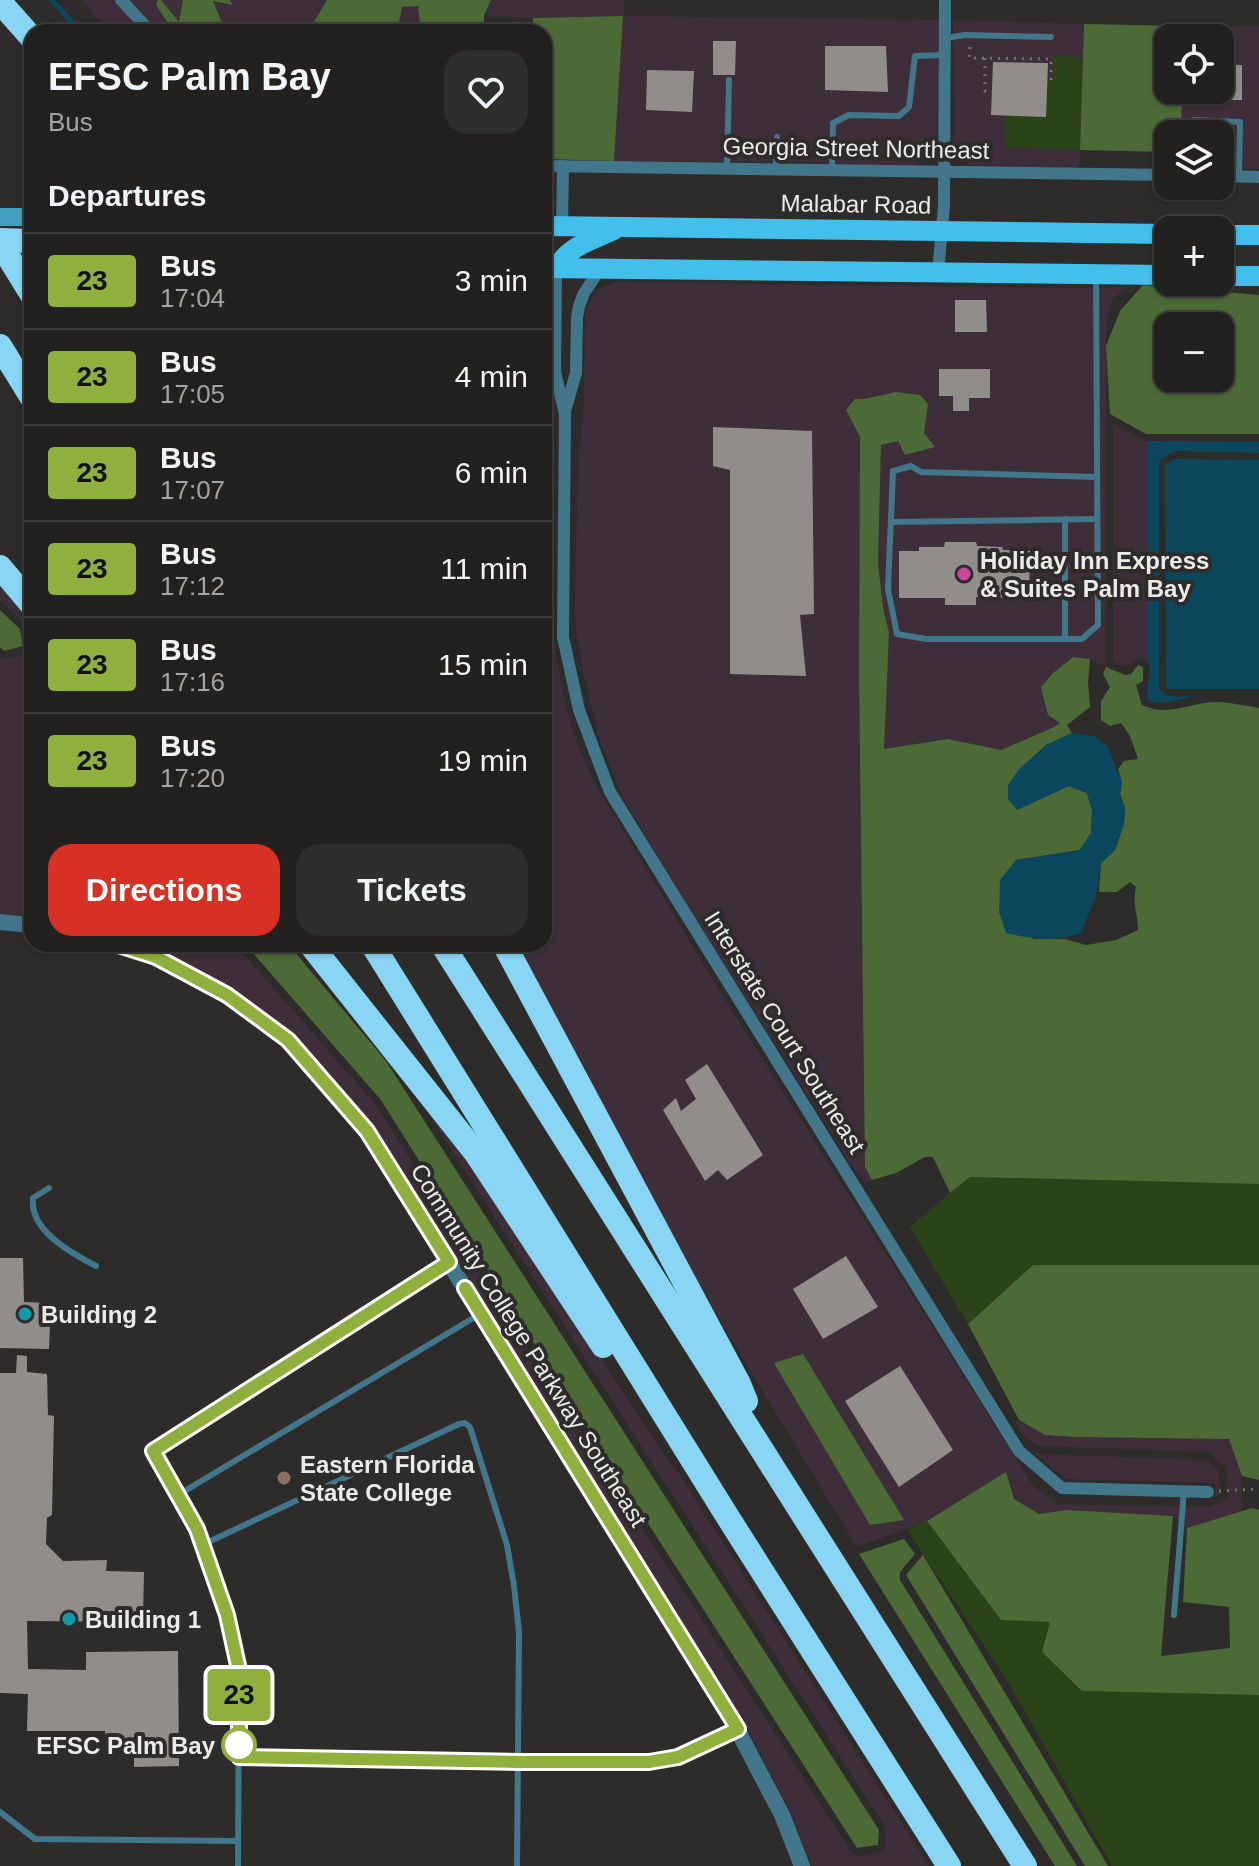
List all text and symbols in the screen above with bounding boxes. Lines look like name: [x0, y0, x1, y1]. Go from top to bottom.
map controls: [1154, 24, 1234, 392]
button: locate: [1154, 24, 1234, 104]
button: heart: [444, 50, 528, 134]
text: EFSC Palm Bay: [48, 56, 331, 98]
text: Bus: [48, 107, 93, 137]
button: layers: [1154, 120, 1234, 200]
street label: Georgia Street Northeast: [722, 132, 990, 164]
text: Departures: [48, 179, 206, 212]
street label: Malabar Road: [780, 189, 932, 219]
button: +: [1154, 216, 1234, 296]
text: Bus: [160, 249, 217, 282]
text: 3 min: [455, 264, 528, 297]
text: 23: [76, 265, 108, 296]
text: 17:04: [160, 283, 225, 313]
button: −: [1154, 312, 1234, 392]
text: Bus: [160, 345, 217, 378]
text: 4 min: [455, 360, 528, 393]
text: 23: [76, 361, 108, 392]
text: 17:05: [160, 379, 225, 409]
text: Bus: [160, 441, 217, 474]
text: 6 min: [455, 456, 528, 489]
text: 23: [76, 457, 108, 488]
text: 17:07: [160, 475, 225, 505]
text: Bus: [160, 537, 217, 570]
place label: Holiday Inn Express & Suites Palm Bay: [980, 547, 1209, 602]
text: 11 min: [440, 552, 528, 585]
text: 23: [76, 553, 108, 584]
marker: Holiday Inn Express & Suites Palm Bay: [955, 565, 973, 583]
text: 17:12: [160, 571, 225, 601]
text: Bus: [160, 633, 217, 666]
text: 15 min: [438, 648, 528, 681]
text: 23: [76, 649, 108, 680]
text: 17:16: [160, 667, 225, 697]
text: Bus: [160, 729, 217, 762]
text: 19 min: [438, 744, 528, 777]
text: 23: [76, 745, 108, 776]
text: 17:20: [160, 763, 225, 793]
button: Directions: [48, 844, 280, 936]
button: Tickets: [296, 844, 528, 936]
street label: Interstate Court Southeast: [699, 906, 871, 1158]
street label: Community College Parkway Southeast: [406, 1159, 653, 1532]
place label: Building 2: [41, 1301, 157, 1328]
marker: Building 2: [16, 1305, 34, 1323]
place label: Eastern Florida State College: [300, 1451, 475, 1506]
marker: Eastern Florida State College: [275, 1469, 293, 1487]
place label: Building 1: [85, 1606, 201, 1633]
marker: Building 1: [60, 1610, 78, 1628]
line badge: 23: [203, 1669, 275, 1721]
text: 23: [223, 1679, 255, 1710]
marker: EFSC Palm Bay: [222, 1728, 256, 1762]
place label: EFSC Palm Bay: [36, 1732, 216, 1759]

